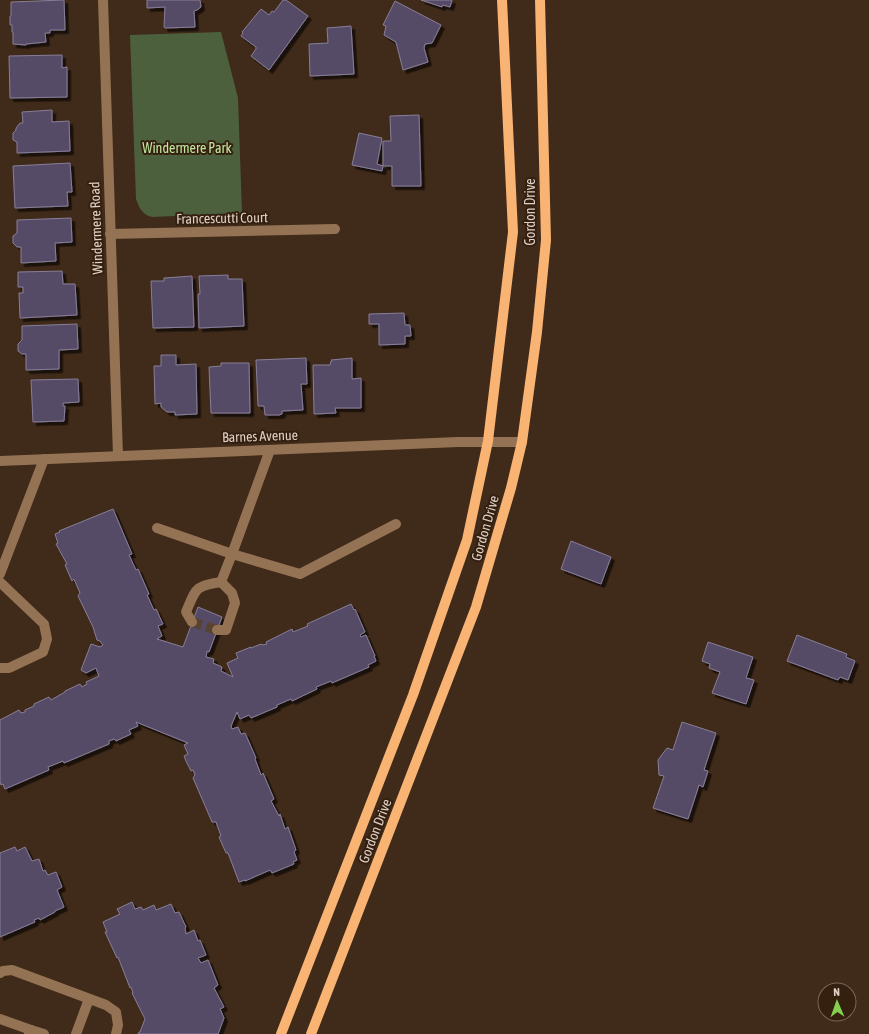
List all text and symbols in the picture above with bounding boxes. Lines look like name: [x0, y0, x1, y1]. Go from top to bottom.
park label: Windermere Park: [142, 140, 232, 156]
street label: Gordon Drive: [522, 178, 538, 246]
street label: Windermere Road: [86, 181, 106, 275]
street label: Francescutti Court: [176, 209, 268, 227]
street label: Barnes Avenue: [222, 427, 298, 445]
street label: Gordon Drive: [468, 493, 502, 563]
street label: Gordon Drive: [355, 797, 395, 865]
north arrow: [817, 982, 857, 1022]
text: N: [833, 986, 840, 998]

